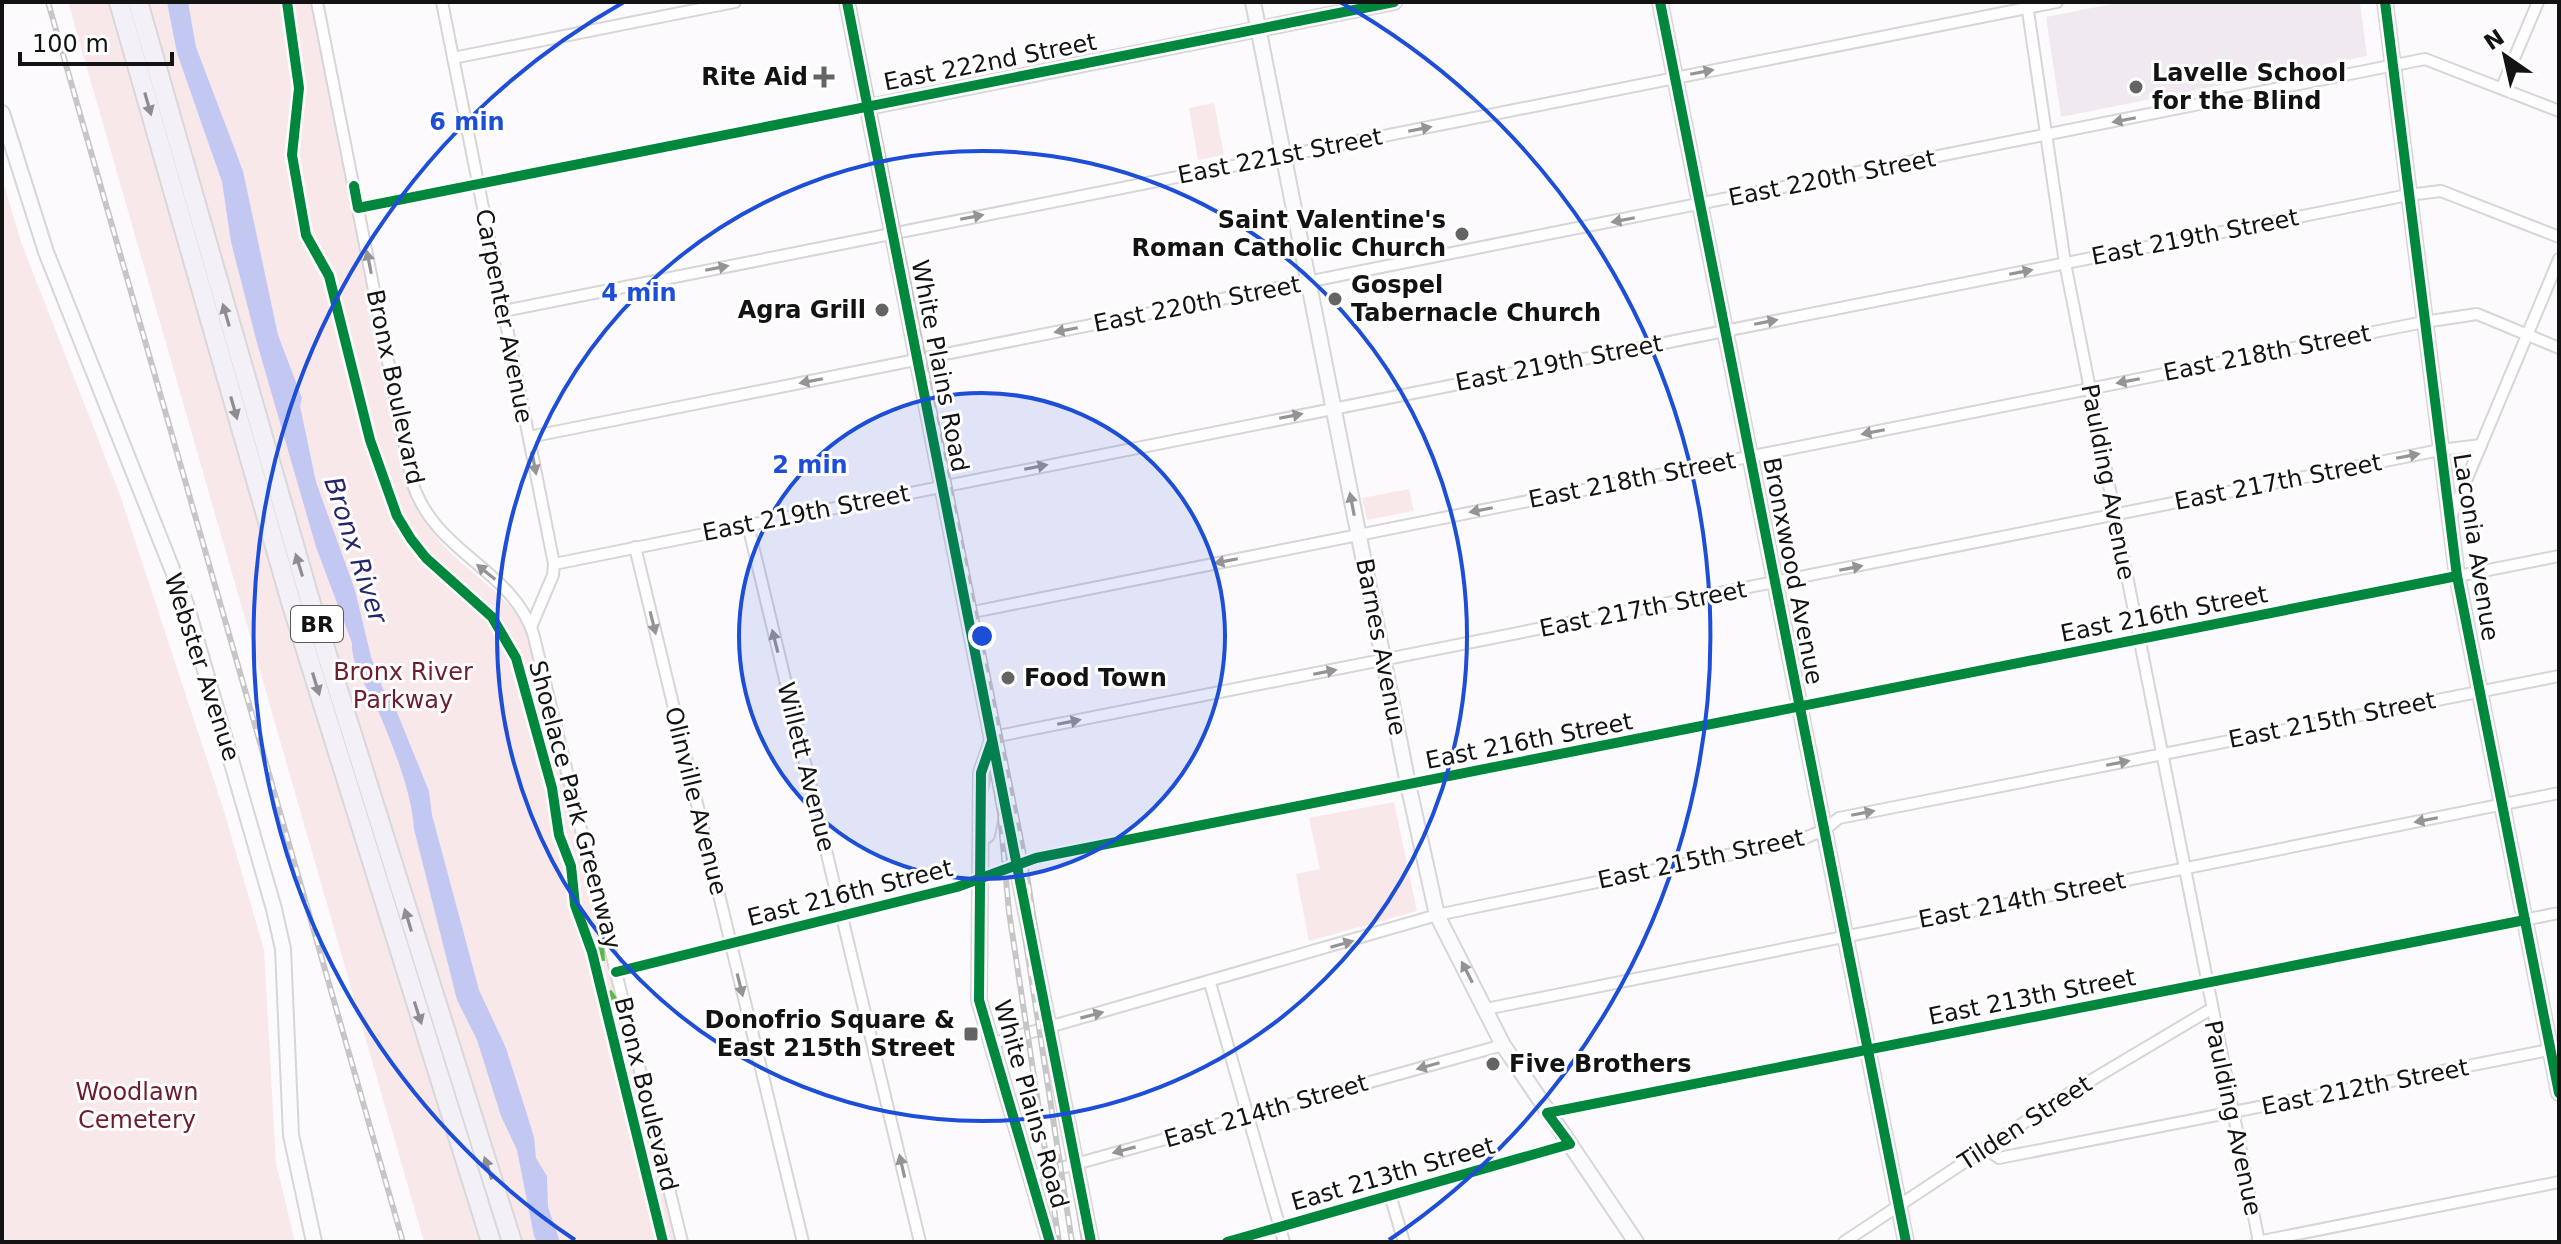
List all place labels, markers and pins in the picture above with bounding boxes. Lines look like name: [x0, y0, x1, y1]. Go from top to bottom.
place label: Lavelle School for the Blind: [2152, 59, 2346, 115]
place label: Rite Aid: [701, 63, 808, 91]
marker: Rite Aid: [815, 68, 833, 86]
marker: Lavelle School for the Blind: [2127, 78, 2145, 96]
place label: Saint Valentine's Roman Catholic Church: [1132, 206, 1446, 262]
marker: Saint Valentine's Roman Catholic Church: [1453, 225, 1471, 243]
place label: Gospel Tabernacle Church: [1351, 271, 1601, 327]
marker: Gospel Tabernacle Church: [1326, 290, 1344, 308]
place label: Agra Grill: [738, 296, 866, 324]
marker: Agra Grill: [873, 301, 891, 319]
centre of rings: [968, 622, 996, 650]
place label: Food Town: [1024, 664, 1167, 692]
marker: Food Town: [999, 669, 1017, 687]
place label: Donofrio Square & East 215th Street: [705, 1006, 955, 1062]
marker: Donofrio Square & East 215th Street: [962, 1025, 980, 1043]
place label: Five Brothers: [1509, 1050, 1691, 1078]
marker: Five Brothers: [1484, 1055, 1502, 1073]

